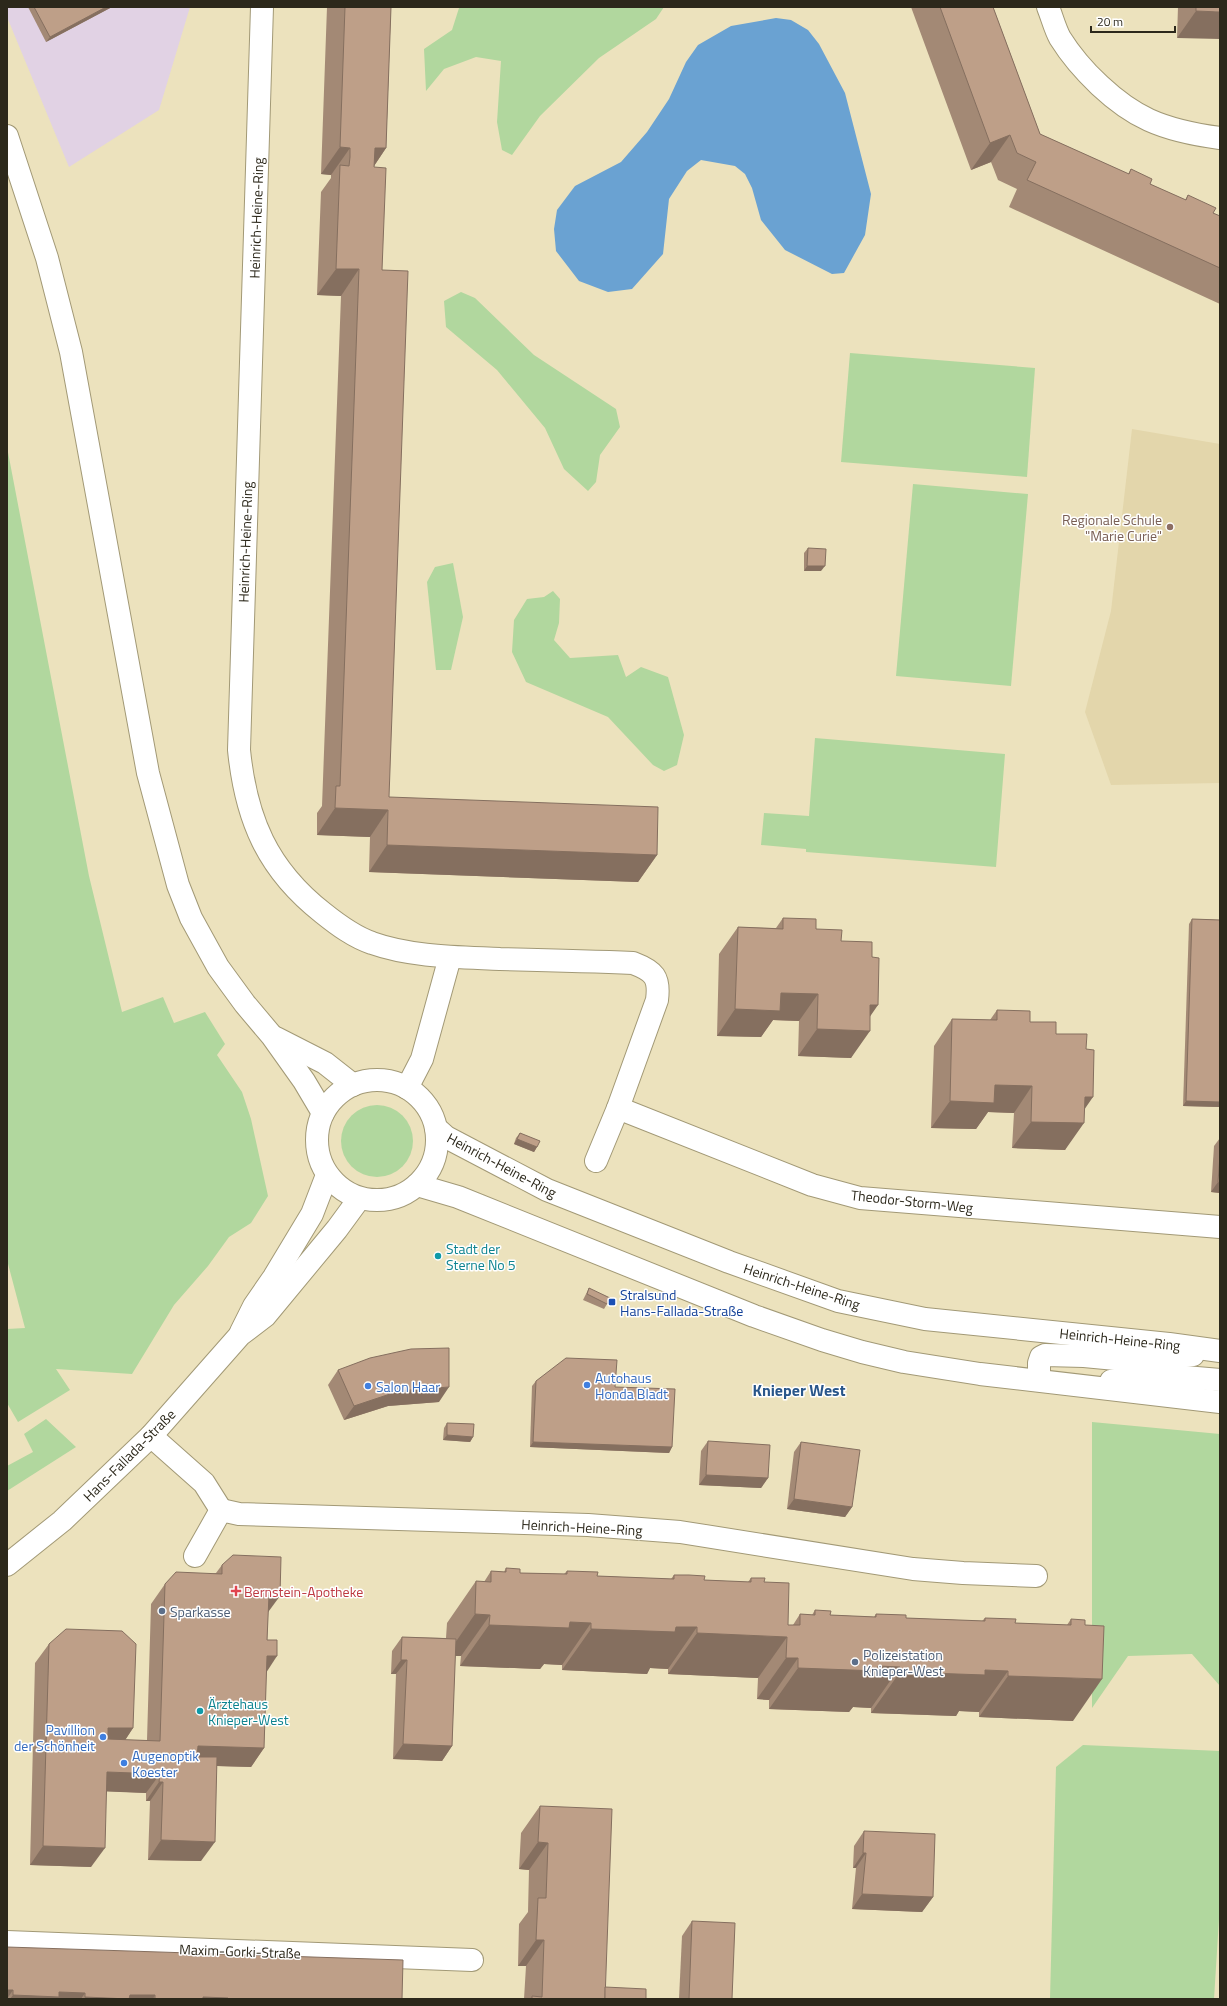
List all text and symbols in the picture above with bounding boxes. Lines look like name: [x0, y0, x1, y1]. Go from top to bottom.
scale bar: [1091, 8, 1175, 34]
text: 20 m: [1097, 12, 1123, 31]
street label: Heinrich-Heine-Ring: [243, 157, 269, 279]
street label: Heinrich-Heine-Ring: [232, 481, 258, 603]
place label: Regionale Schule "Marie Curie": [1062, 509, 1162, 546]
marker: Regionale Schule "Marie Curie": [1165, 522, 1175, 532]
street label: Heinrich-Heine-Ring: [444, 1127, 560, 1203]
street label: Theodor-Storm-Weg: [850, 1184, 974, 1218]
place label: Stadt der Sterne No 5: [446, 1238, 516, 1275]
marker: Stadt der Sterne No 5: [433, 1251, 443, 1261]
street label: Heinrich-Heine-Ring: [741, 1257, 863, 1315]
place label: Stralsund Hans-Fallada-Straße: [620, 1284, 743, 1321]
marker: Stralsund Hans-Fallada-Straße: [607, 1297, 617, 1307]
street label: Heinrich-Heine-Ring: [1059, 1322, 1181, 1356]
place label: Autohaus Honda Bladt: [595, 1367, 668, 1404]
place label: Salon Haar: [376, 1376, 440, 1397]
district label: Knieper West: [753, 1378, 846, 1402]
marker: Autohaus Honda Bladt: [582, 1380, 592, 1390]
marker: Salon Haar: [363, 1381, 373, 1391]
street label: Hans-Fallada-Straße: [78, 1404, 180, 1506]
street label: Heinrich-Heine-Ring: [521, 1513, 643, 1541]
place label: Bernstein-Apotheke: [244, 1581, 363, 1602]
marker: Bernstein-Apotheke: [231, 1586, 241, 1596]
place label: Sparkasse: [170, 1601, 231, 1622]
marker: Sparkasse: [157, 1606, 167, 1616]
place label: Polizeistation Knieper-West: [863, 1644, 944, 1681]
marker: Polizeistation Knieper-West: [850, 1657, 860, 1667]
place label: Ärztehaus Knieper-West: [208, 1693, 289, 1730]
marker: Ärztehaus Knieper-West: [195, 1706, 205, 1716]
place label: Pavillion der Schönheit: [14, 1719, 95, 1756]
marker: Pavillion der Schönheit: [98, 1732, 108, 1742]
place label: Augenoptik Koester: [132, 1745, 199, 1782]
marker: Augenoptik Koester: [119, 1758, 129, 1768]
street label: Maxim-Gorki-Straße: [179, 1938, 301, 1964]

